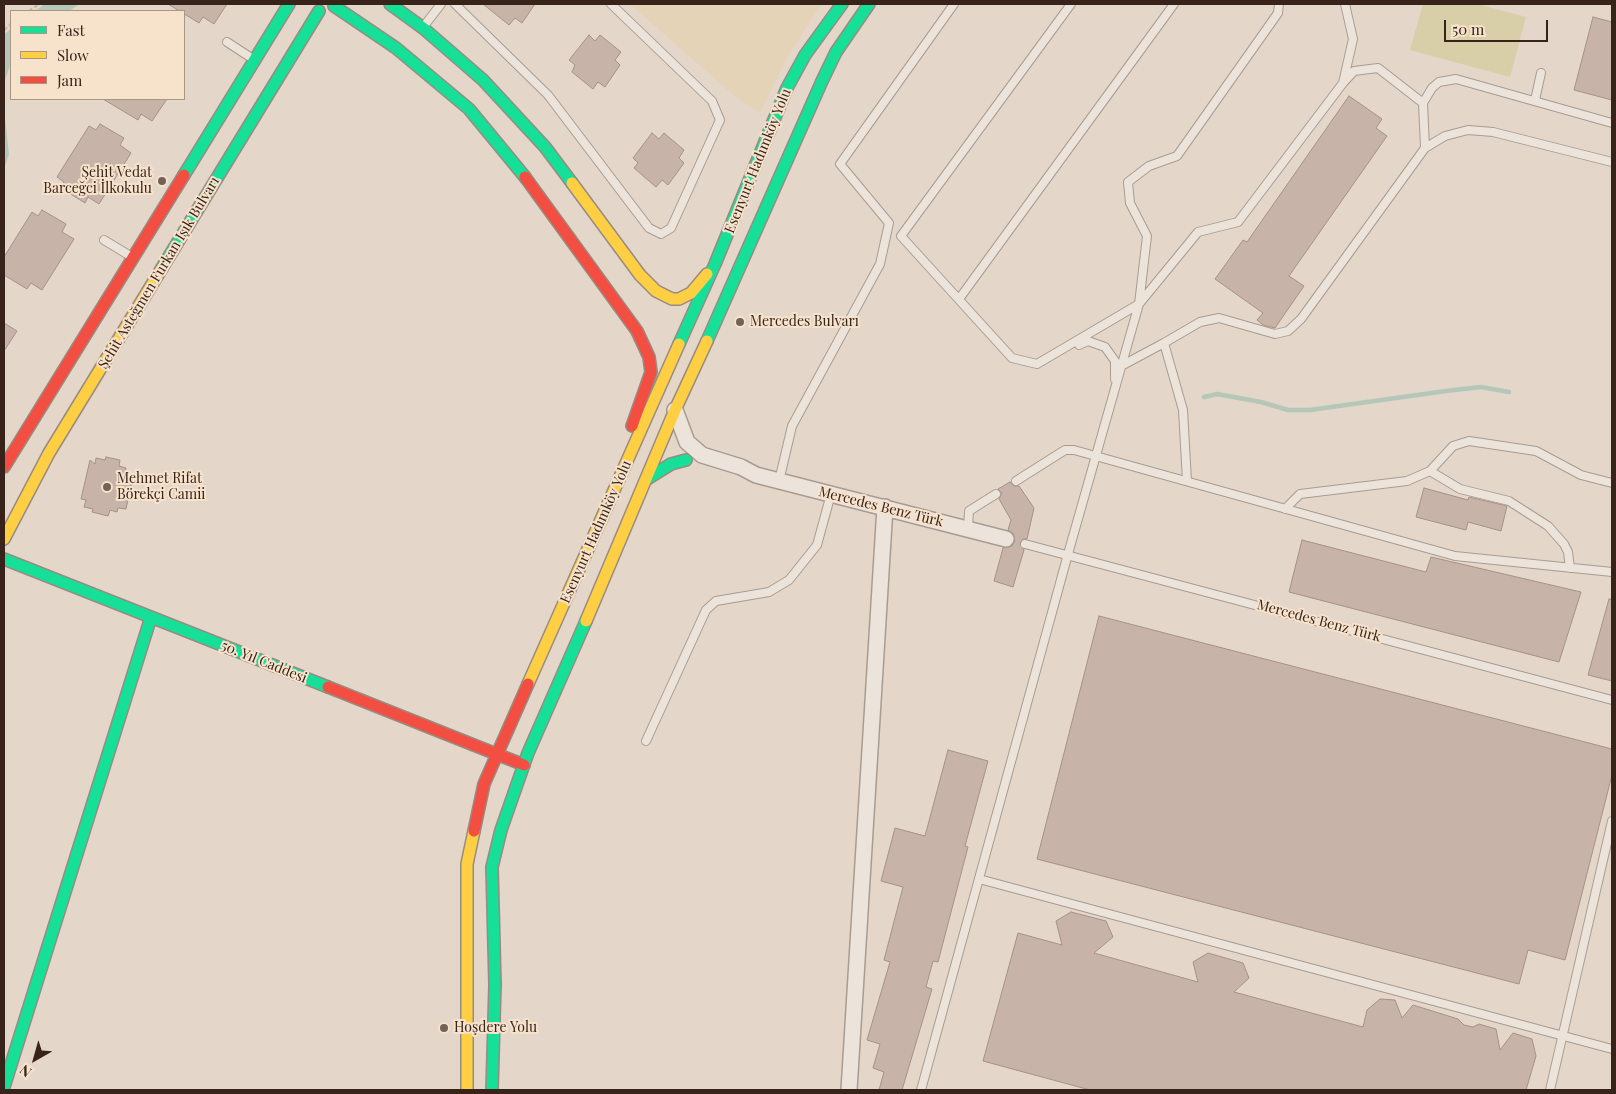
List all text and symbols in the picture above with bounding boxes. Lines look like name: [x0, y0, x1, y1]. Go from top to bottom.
legend: [10, 10, 185, 100]
scale bar: [1446, 10, 1550, 42]
text: 50 m: [1452, 19, 1484, 39]
text: Fast: [57, 20, 85, 40]
text: Slow: [57, 45, 89, 65]
text: Jam: [57, 70, 82, 90]
street label: Esenyurt Hadımköy Yolu: [721, 86, 795, 236]
place label: Şehit Vedat Barceğci İlkokulu: [43, 165, 152, 198]
street label: Şehit Asteğmen Furkan Işık Bulvarı: [95, 174, 223, 372]
marker: Şehit Vedat Barceğci İlkokulu: [156, 175, 168, 187]
place label: Mercedes Bulvarı: [750, 314, 859, 330]
marker: Mercedes Bulvarı: [734, 316, 746, 328]
street label: Esenyurt Hadımköy Yolu: [557, 458, 635, 606]
place label: Mehmet Rifat Börekçi Camii: [117, 471, 205, 504]
marker: Mehmet Rifat Börekçi Camii: [101, 481, 113, 493]
street label: Mercedes Benz Türk: [817, 483, 945, 531]
street label: Mercedes Benz Türk: [1255, 596, 1383, 646]
street label: 50. Yıl Caddesi: [219, 637, 309, 687]
place label: Hoşdere Yolu: [454, 1020, 537, 1036]
marker: Hoşdere Yolu: [438, 1022, 450, 1034]
north arrow: [10, 1034, 60, 1084]
text: N: [16, 1061, 35, 1082]

